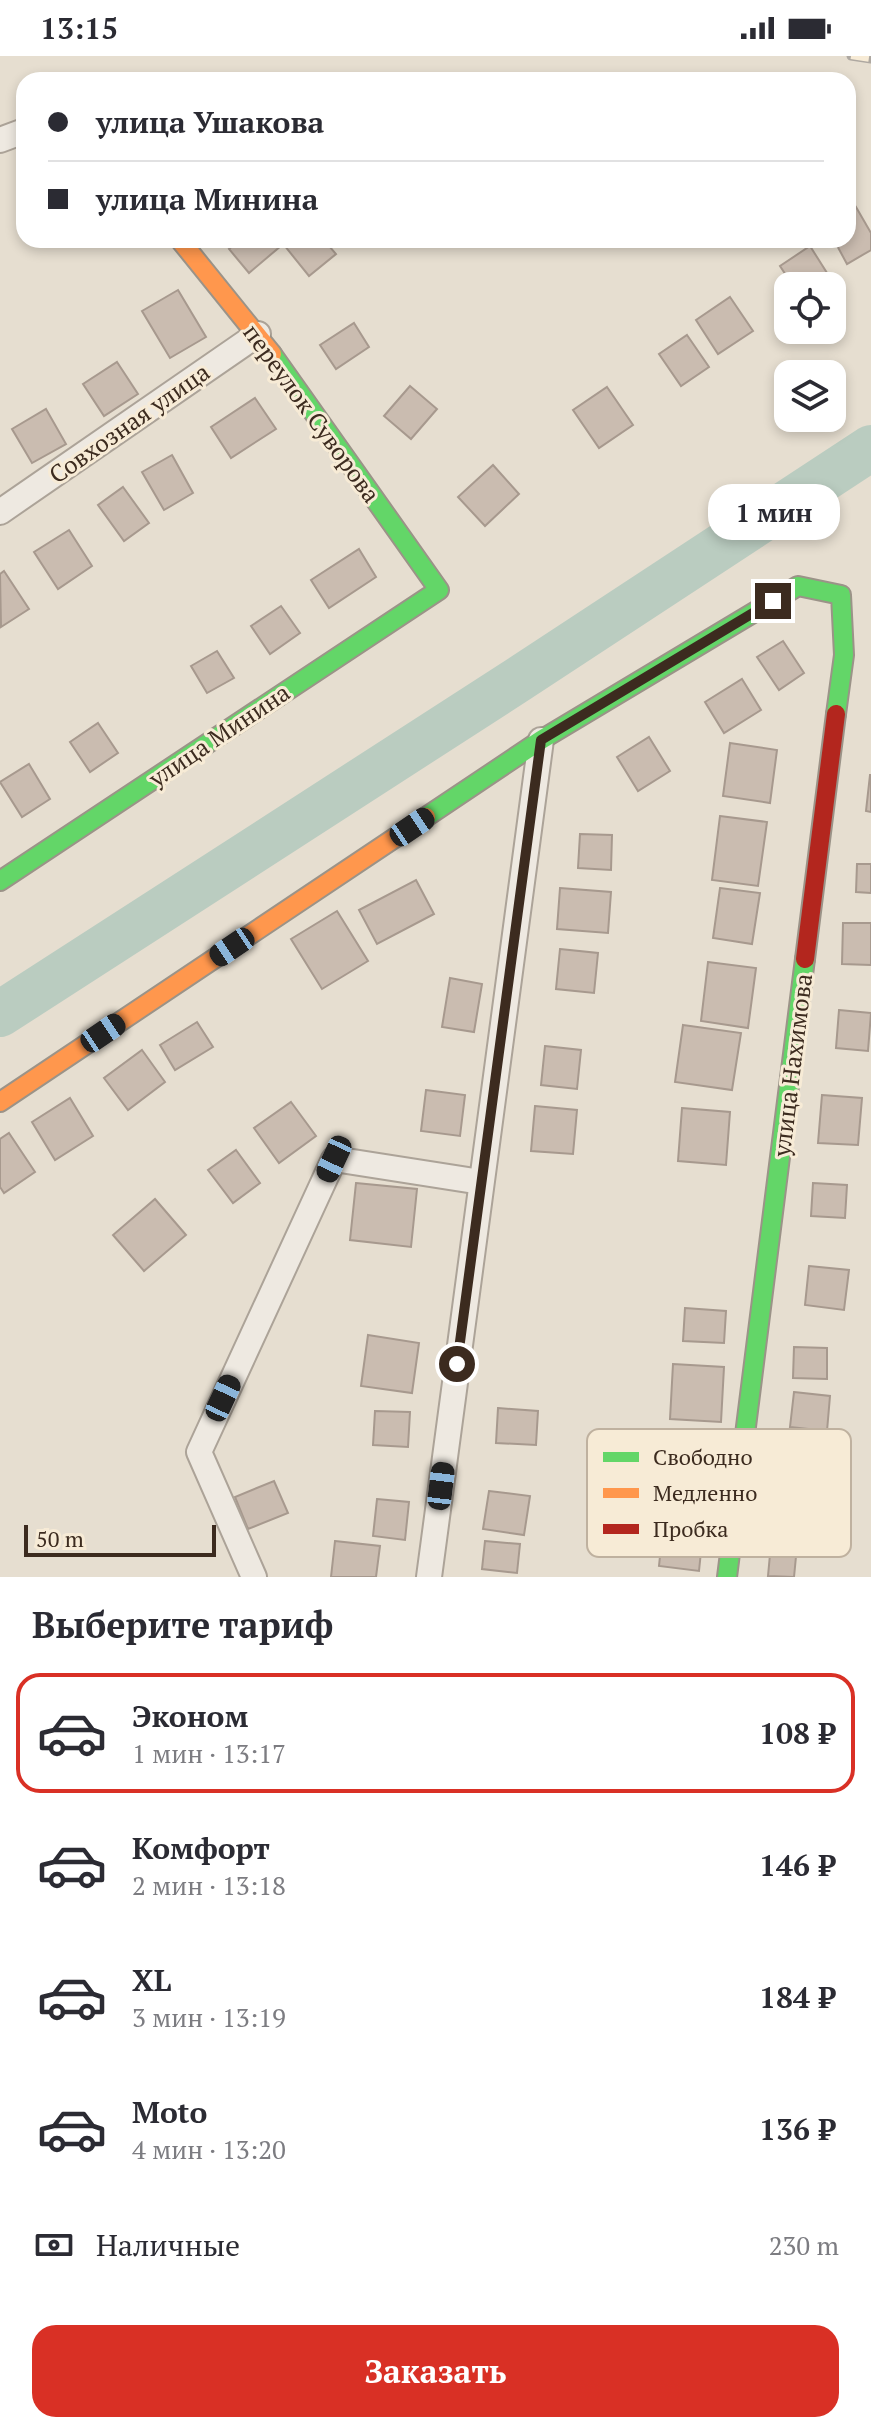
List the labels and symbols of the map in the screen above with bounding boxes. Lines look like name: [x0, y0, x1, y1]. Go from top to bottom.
street label: переулок Суворова: [236, 317, 388, 509]
street label: Совхозная улица: [42, 356, 216, 490]
callout: 1 мин: [707, 485, 839, 541]
route end: [755, 583, 791, 619]
street label: улица Минина: [141, 676, 296, 795]
car: [385, 804, 439, 850]
car: [205, 924, 259, 970]
street label: улица Нахимова: [765, 972, 819, 1159]
car: [76, 1010, 130, 1056]
car: [313, 1132, 355, 1186]
route start: [439, 1346, 475, 1382]
car: [202, 1371, 244, 1425]
legend: [587, 1429, 851, 1557]
text: Свободно: [653, 1442, 753, 1471]
car: [426, 1461, 456, 1511]
text: Медленно: [653, 1478, 758, 1507]
text: Пробка: [653, 1514, 728, 1543]
scale bar: [24, 1521, 216, 1557]

